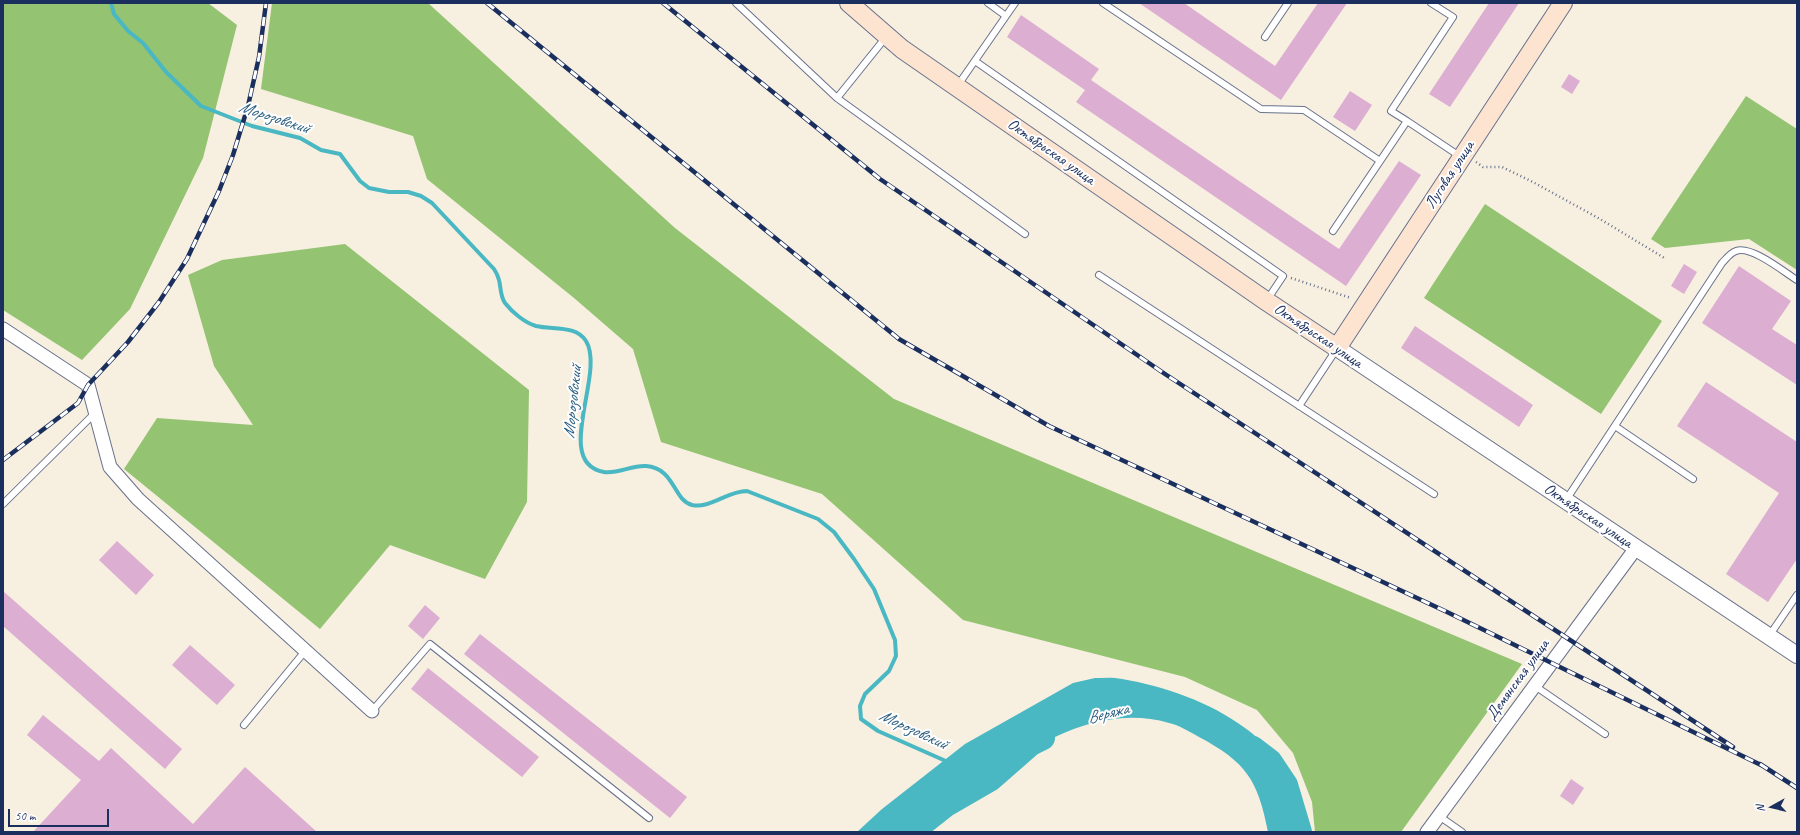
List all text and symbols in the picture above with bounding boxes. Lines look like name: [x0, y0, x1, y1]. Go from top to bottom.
water label: Морозовский: [236, 97, 312, 139]
street label: Октябрьская улица: [1003, 115, 1099, 189]
street label: Луговая улица: [1421, 138, 1479, 212]
street label: Октябрьская улица: [1270, 299, 1366, 373]
water label: Морозовский: [559, 365, 587, 439]
street label: Октябрьская улица: [1540, 479, 1636, 553]
street label: Демянская улица: [1482, 636, 1554, 724]
water label: Веряжа: [1085, 699, 1131, 729]
water label: Морозовский: [876, 705, 950, 755]
north arrow: [1752, 787, 1792, 827]
scale bar: [10, 801, 111, 827]
text: N: [1753, 804, 1768, 813]
text: 50 m: [15, 808, 35, 824]

